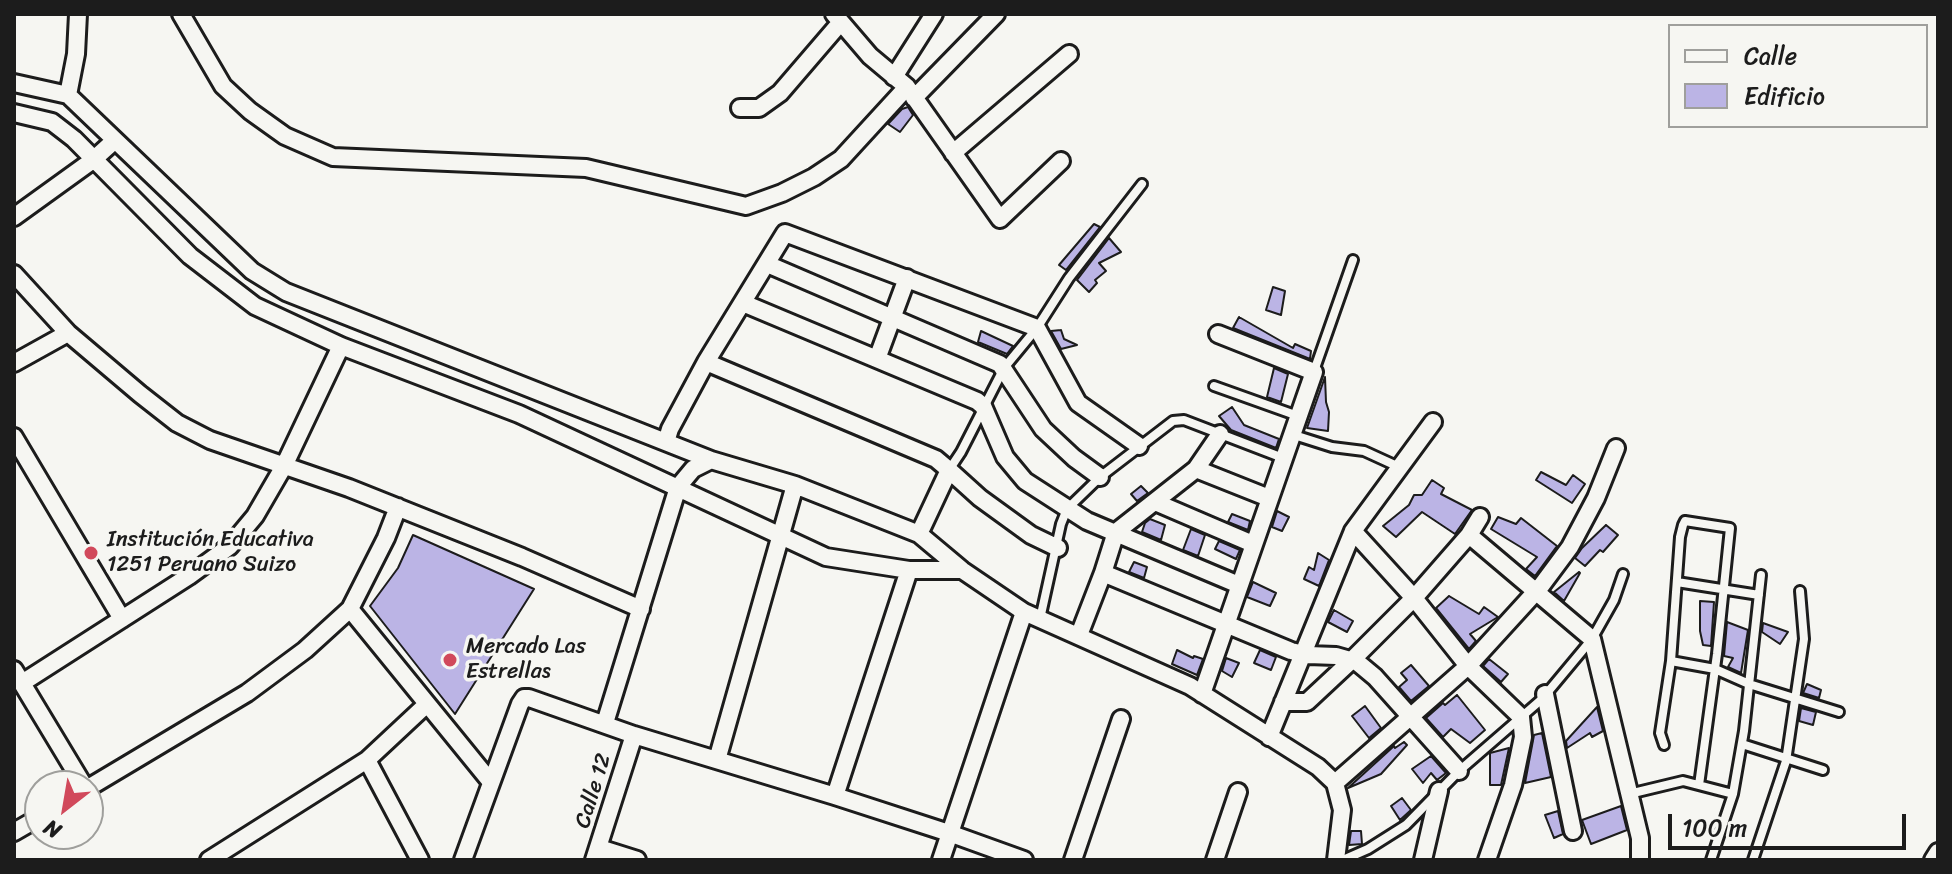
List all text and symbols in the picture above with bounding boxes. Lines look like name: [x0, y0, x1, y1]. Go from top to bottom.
legend: [1668, 24, 1928, 128]
text: Calle: [1744, 35, 1797, 77]
text: Edificio: [1744, 75, 1825, 117]
place label: Institución Educativa 1251 Peruano Suizo: [107, 527, 314, 578]
marker: Institución Educativa 1251 Peruano Suizo: [82, 544, 100, 562]
place label: Mercado Las Estrellas: [466, 634, 586, 686]
marker: Mercado Las Estrellas: [441, 651, 459, 669]
street label: Calle 12: [570, 751, 618, 831]
north arrow: [24, 770, 104, 850]
scale bar: [1672, 798, 1910, 848]
text: 100 m: [1682, 807, 1747, 849]
text: N: [36, 809, 69, 850]

